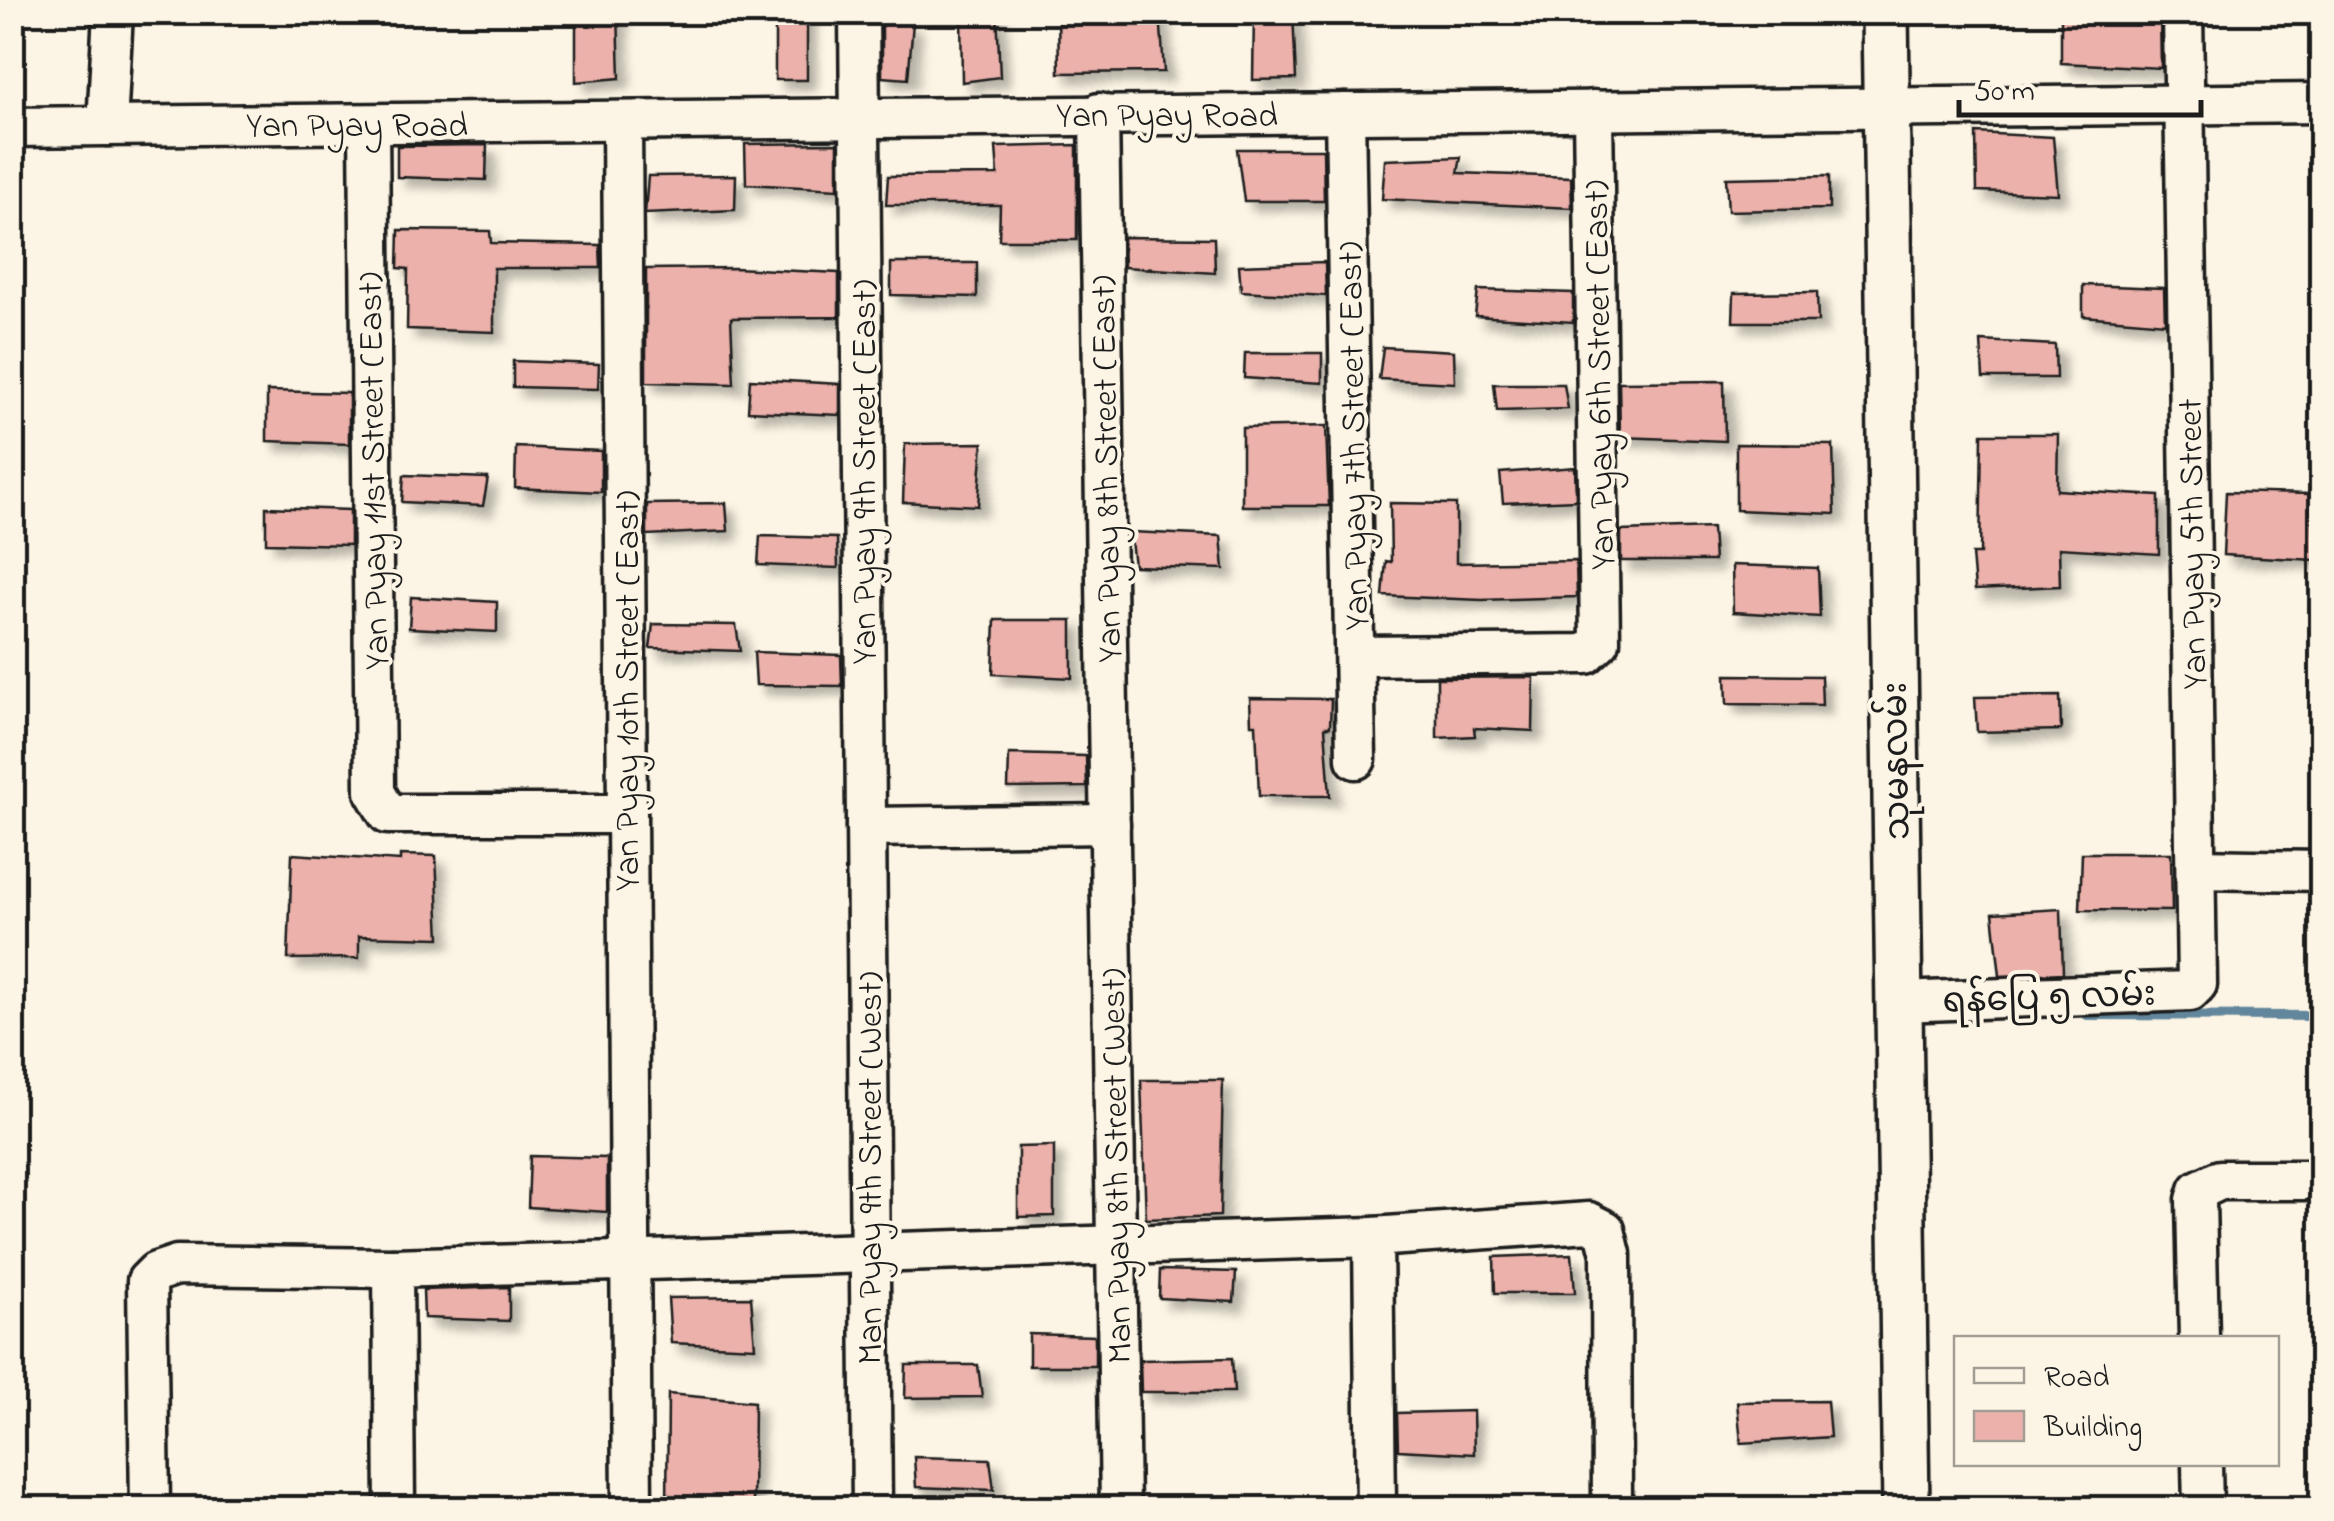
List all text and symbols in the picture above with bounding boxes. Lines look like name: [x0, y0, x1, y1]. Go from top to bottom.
scale bar: [1959, 55, 2202, 117]
text: 50 m: [1974, 71, 2035, 115]
street label: Yan Pyay Road: [1056, 92, 1278, 143]
street label: Yan Pyay Road: [246, 102, 468, 153]
street label: Yan Pyay 6th Street (East): [1573, 180, 1630, 570]
street label: Yan Pyay 7th Street (East): [1327, 241, 1384, 631]
street label: Yan Pyay 11st Street (East): [347, 272, 404, 670]
street label: Yan Pyay 8th Street (East): [1080, 275, 1137, 663]
street label: Yan Pyay 9th Street (East): [841, 279, 892, 665]
street label: Yan Pyay 5th Street: [2166, 398, 2223, 690]
street label: Yan Pyay 10th Street (East): [604, 491, 655, 891]
street label: သုမနလမ်း: [1870, 681, 1925, 841]
street label: Man Pyay 8th Street (West): [1090, 968, 1147, 1364]
street label: ရန်ပြေ ၅ လမ်း: [1941, 968, 2157, 1029]
street label: Man Pyay 9th Street (West): [847, 972, 898, 1364]
legend: [1954, 1336, 2279, 1466]
text: Road: [2044, 1357, 2109, 1401]
text: Building: [2043, 1407, 2142, 1451]

